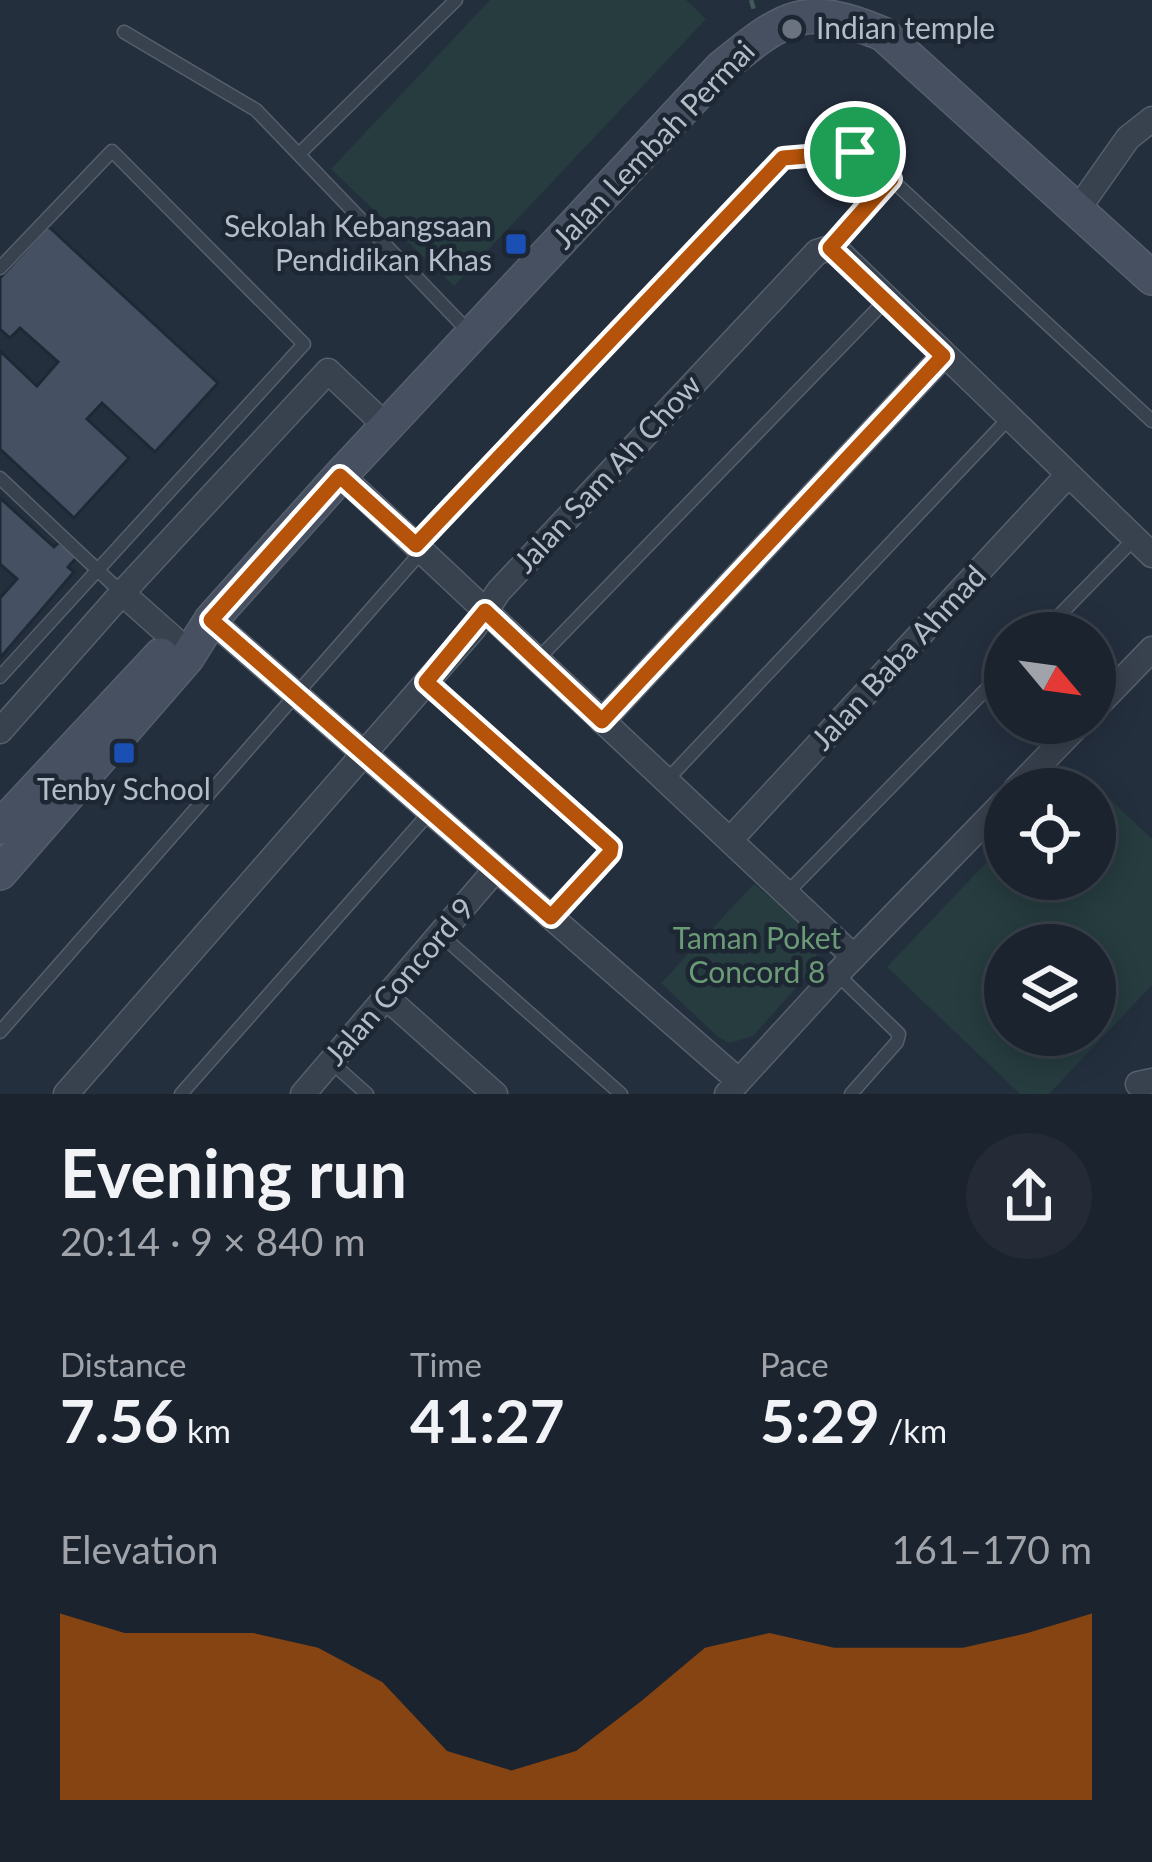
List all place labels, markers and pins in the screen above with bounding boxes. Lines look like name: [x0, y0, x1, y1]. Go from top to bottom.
place label: Indian temple: [816, 9, 995, 45]
marker: Indian temple: [779, 16, 805, 42]
pin: [804, 101, 906, 203]
place label: Sekolah Kebangsaan Pendidikan Khas: [224, 207, 492, 277]
marker: Sekolah Kebangsaan Pendidikan Khas: [503, 231, 529, 257]
marker: Tenby School: [111, 740, 137, 766]
place label: Tenby School: [37, 770, 211, 806]

